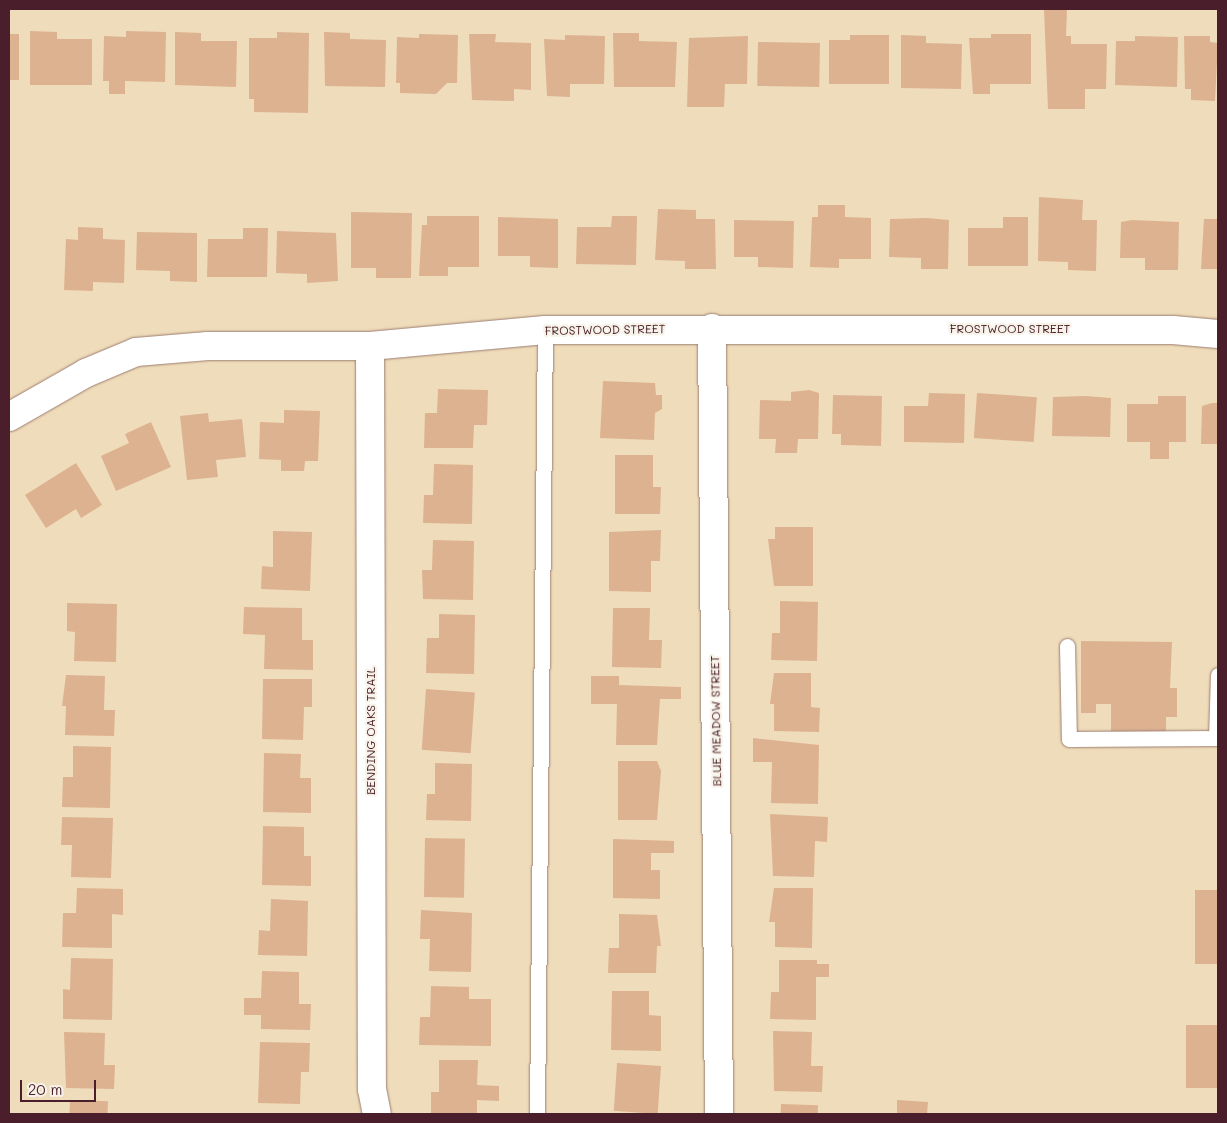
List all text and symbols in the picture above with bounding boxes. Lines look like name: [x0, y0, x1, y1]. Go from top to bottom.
street label: FROSTWOOD STREET: [545, 322, 665, 338]
street label: FROSTWOOD STREET: [950, 322, 1070, 336]
street label: BLUE MEADOW STREET: [708, 655, 724, 787]
street label: BENDING OAKS TRAIL: [364, 667, 378, 795]
scale bar: [22, 1070, 99, 1102]
text: 20 m: [28, 1079, 62, 1099]

